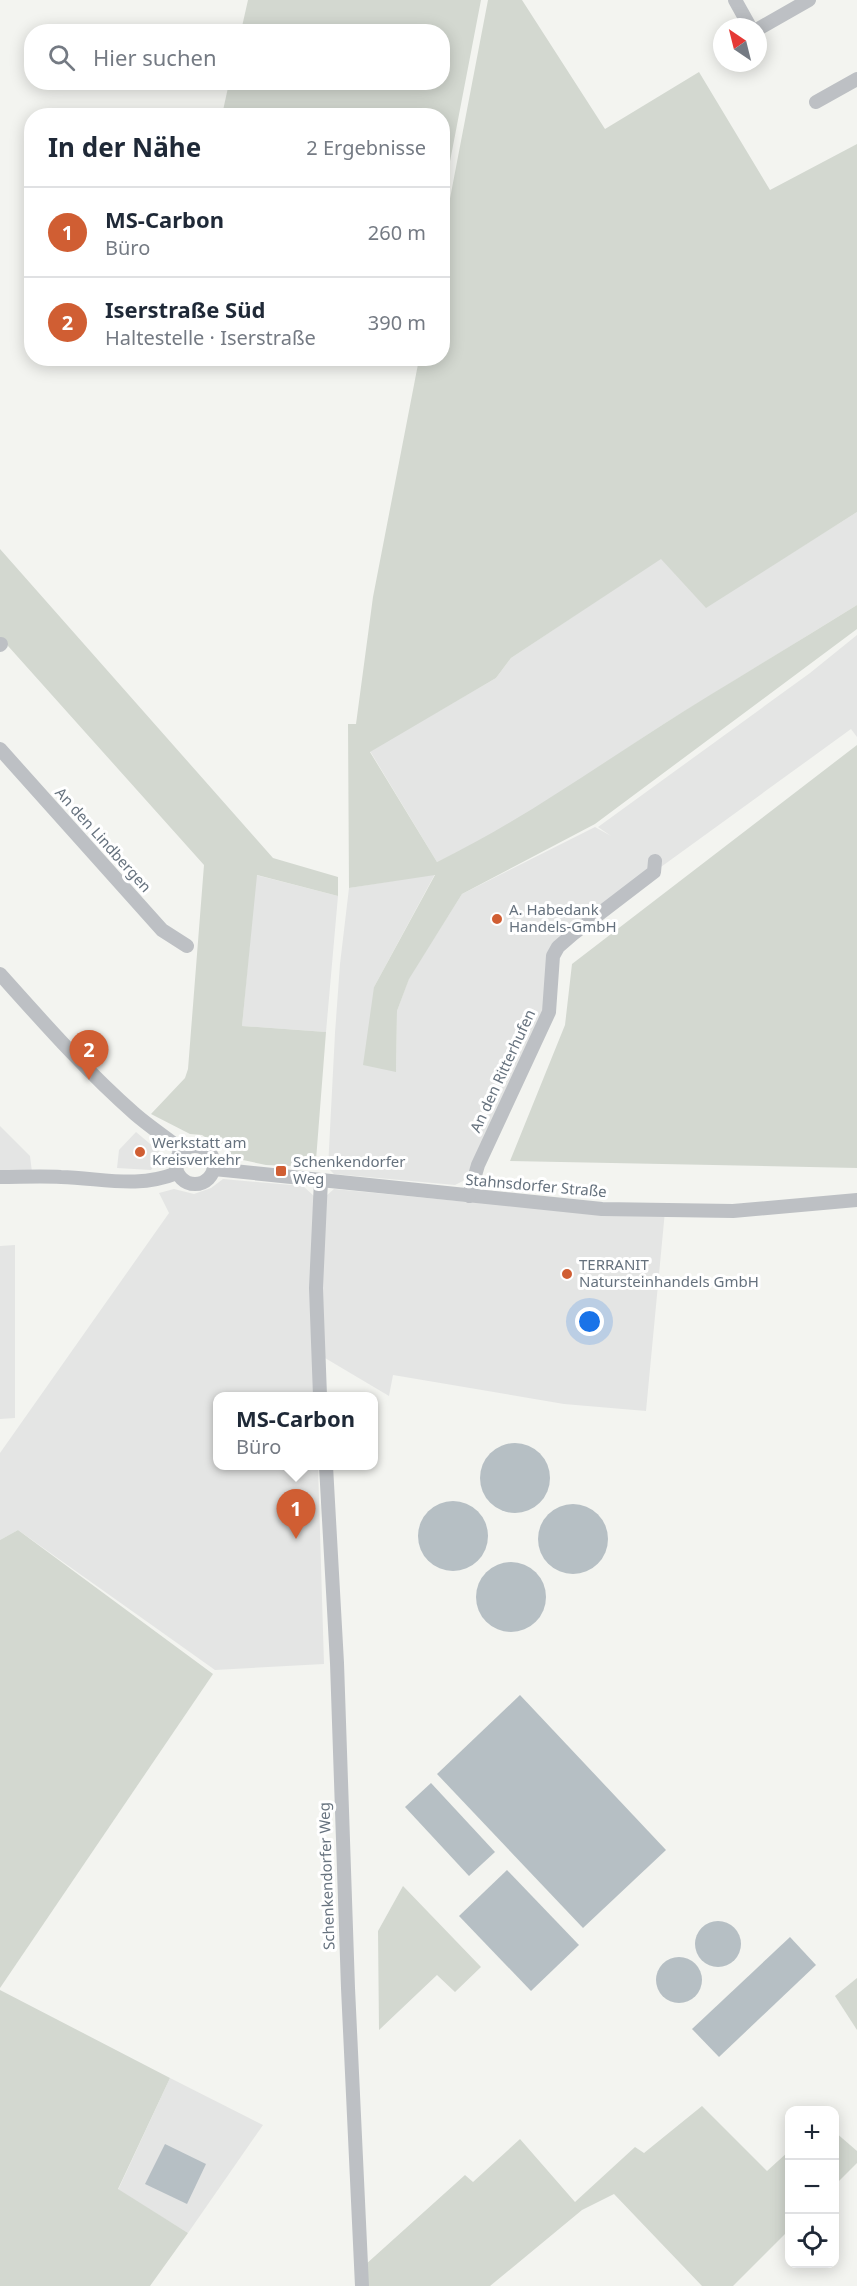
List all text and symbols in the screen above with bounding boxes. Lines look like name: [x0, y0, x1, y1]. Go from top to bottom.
north arrow: [713, 18, 767, 72]
search box: [24, 24, 450, 90]
icon: search: [45, 41, 78, 74]
text: Hier suchen: [93, 42, 217, 72]
text: In der Nähe: [48, 129, 201, 165]
text: 2 Ergebnisse: [306, 134, 426, 161]
text: MS-Carbon: [105, 204, 224, 234]
text: 1: [62, 219, 73, 246]
text: 260 m: [368, 219, 426, 246]
text: Büro: [105, 234, 150, 261]
text: Iserstraße Süd: [105, 294, 265, 324]
text: 2: [62, 309, 73, 336]
text: 390 m: [368, 309, 426, 336]
text: Haltestelle · Iserstraße: [105, 324, 316, 351]
street label: An den Lindbergen: [51, 783, 156, 896]
place label: A. Habedank Handels-GmbH: [509, 899, 617, 936]
marker: A. Habedank Handels-GmbH: [490, 912, 504, 926]
street label: An den Ritterhufen: [465, 1006, 539, 1135]
pin: 2: [70, 1030, 109, 1080]
place label: Werkstatt am Kreisverkehr: [152, 1132, 247, 1169]
marker: Werkstatt am Kreisverkehr: [133, 1145, 147, 1159]
place label: Schenkendorfer Weg: [293, 1151, 406, 1188]
marker: Schenkendorfer Weg: [274, 1164, 288, 1178]
street label: Stahnsdorfer Straße: [465, 1169, 608, 1201]
place label: TERRANIT Natursteinhandels GmbH: [579, 1254, 759, 1291]
marker: TERRANIT Natursteinhandels GmbH: [560, 1267, 574, 1281]
your location: [575, 1307, 604, 1336]
popup: [213, 1392, 378, 1470]
text: MS-Carbon: [236, 1403, 355, 1433]
text: Büro: [236, 1433, 281, 1460]
pin: 1: [276, 1490, 316, 1539]
street label: Schenkendorfer Weg: [313, 1802, 339, 1950]
map controls: [785, 2106, 839, 2268]
button: +: [785, 2106, 839, 2160]
button: −: [785, 2160, 839, 2214]
button: locate: [785, 2214, 839, 2268]

